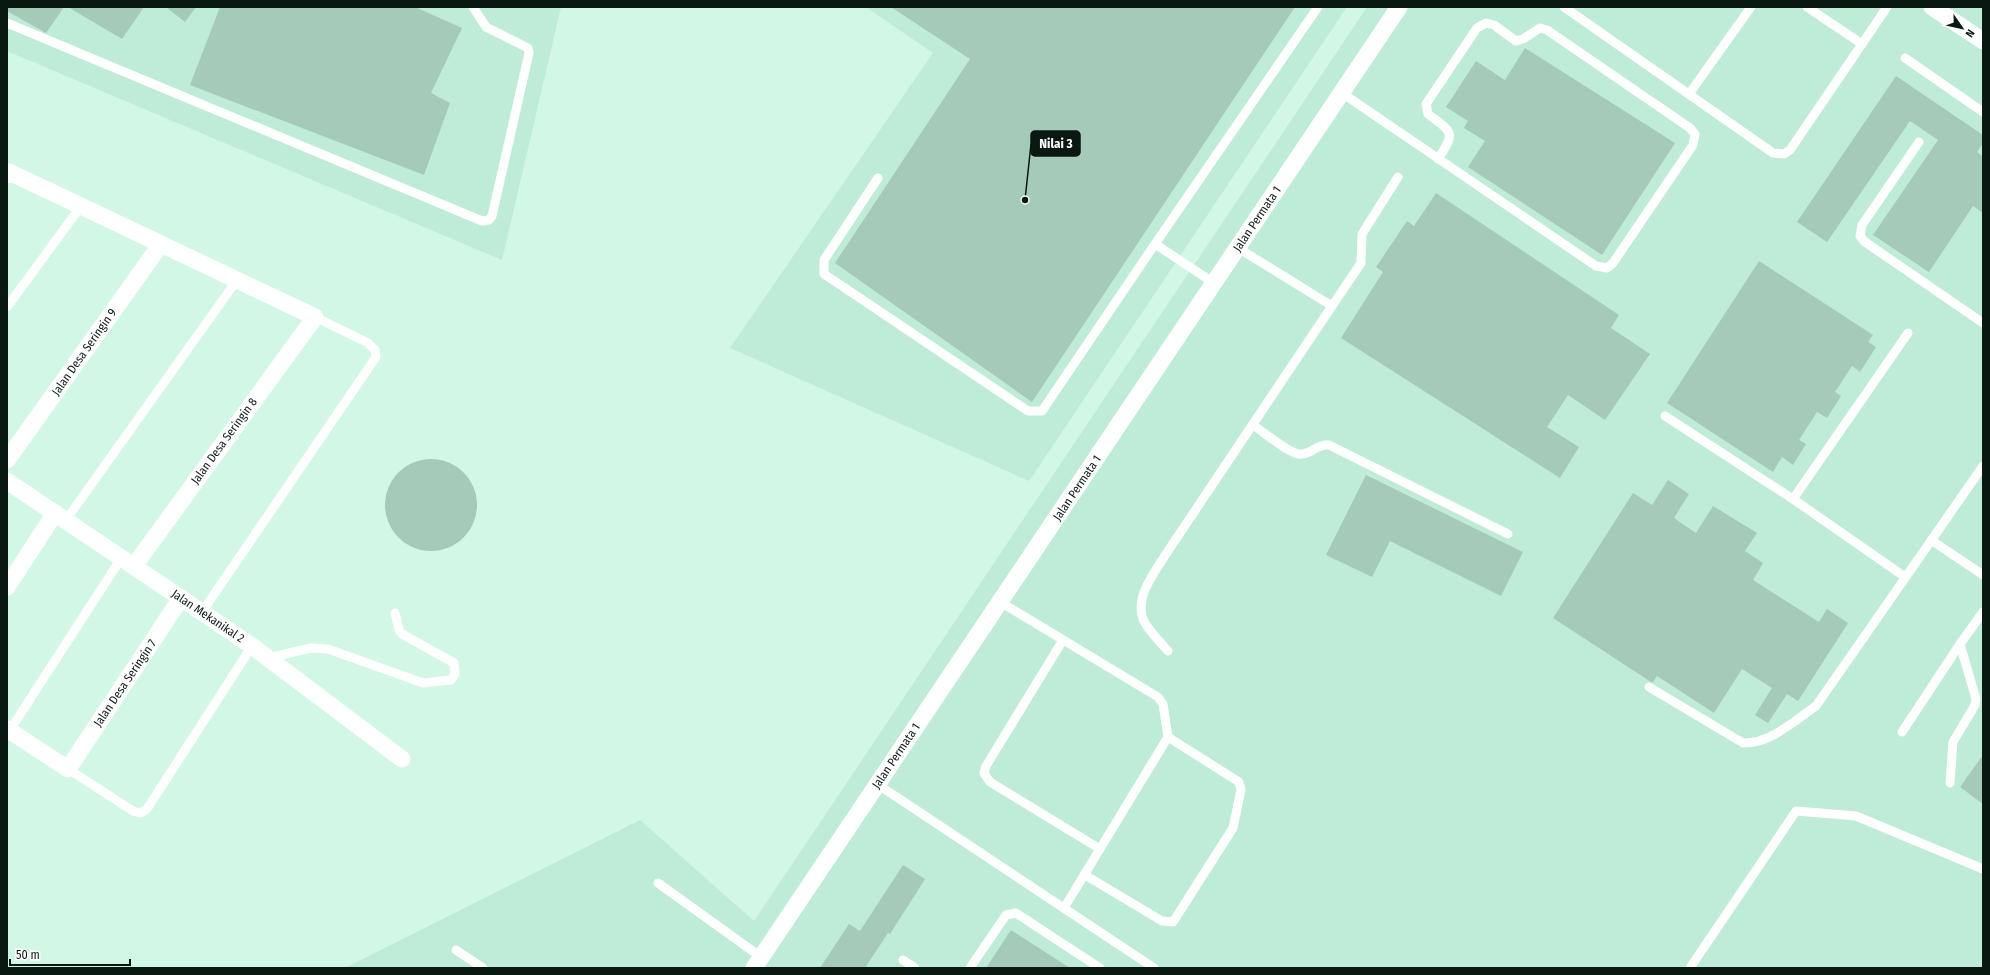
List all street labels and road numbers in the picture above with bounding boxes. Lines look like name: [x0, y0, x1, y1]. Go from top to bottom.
street label: Jalan Permata 1: [1230, 184, 1284, 254]
street label: Jalan Desa Seringin 9: [49, 306, 119, 398]
street label: Jalan Desa Seringin 8: [188, 395, 260, 487]
street label: Jalan Permata 1: [1050, 453, 1104, 523]
street label: Jalan Mekanikal 2: [169, 587, 247, 645]
street label: Jalan Desa Seringin 7: [91, 637, 159, 729]
street label: Jalan Permata 1: [869, 721, 923, 791]

